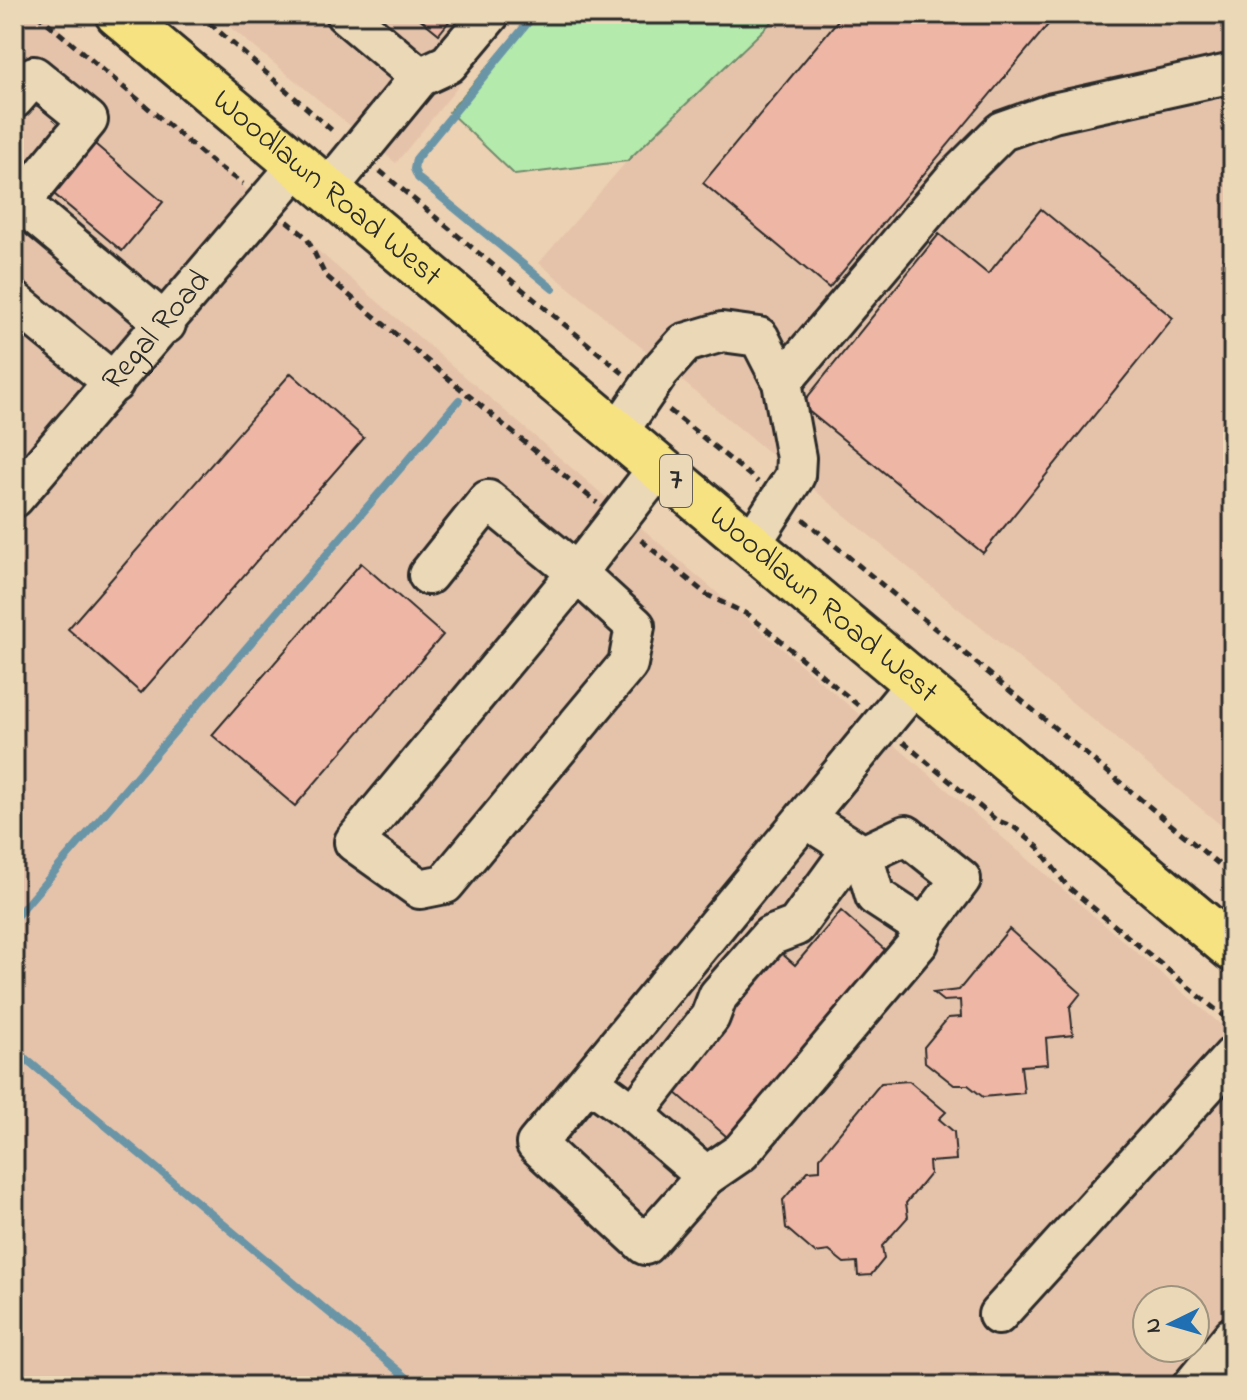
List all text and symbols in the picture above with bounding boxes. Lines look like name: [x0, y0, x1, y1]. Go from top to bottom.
street label: Woodlawn Road West: [201, 78, 452, 299]
street label: Regal Road: [91, 260, 222, 402]
road number: 7: [660, 455, 692, 507]
street label: Woodlawn Road West: [698, 495, 948, 716]
north arrow: [1131, 1284, 1211, 1364]
text: N: [1137, 1317, 1171, 1334]

